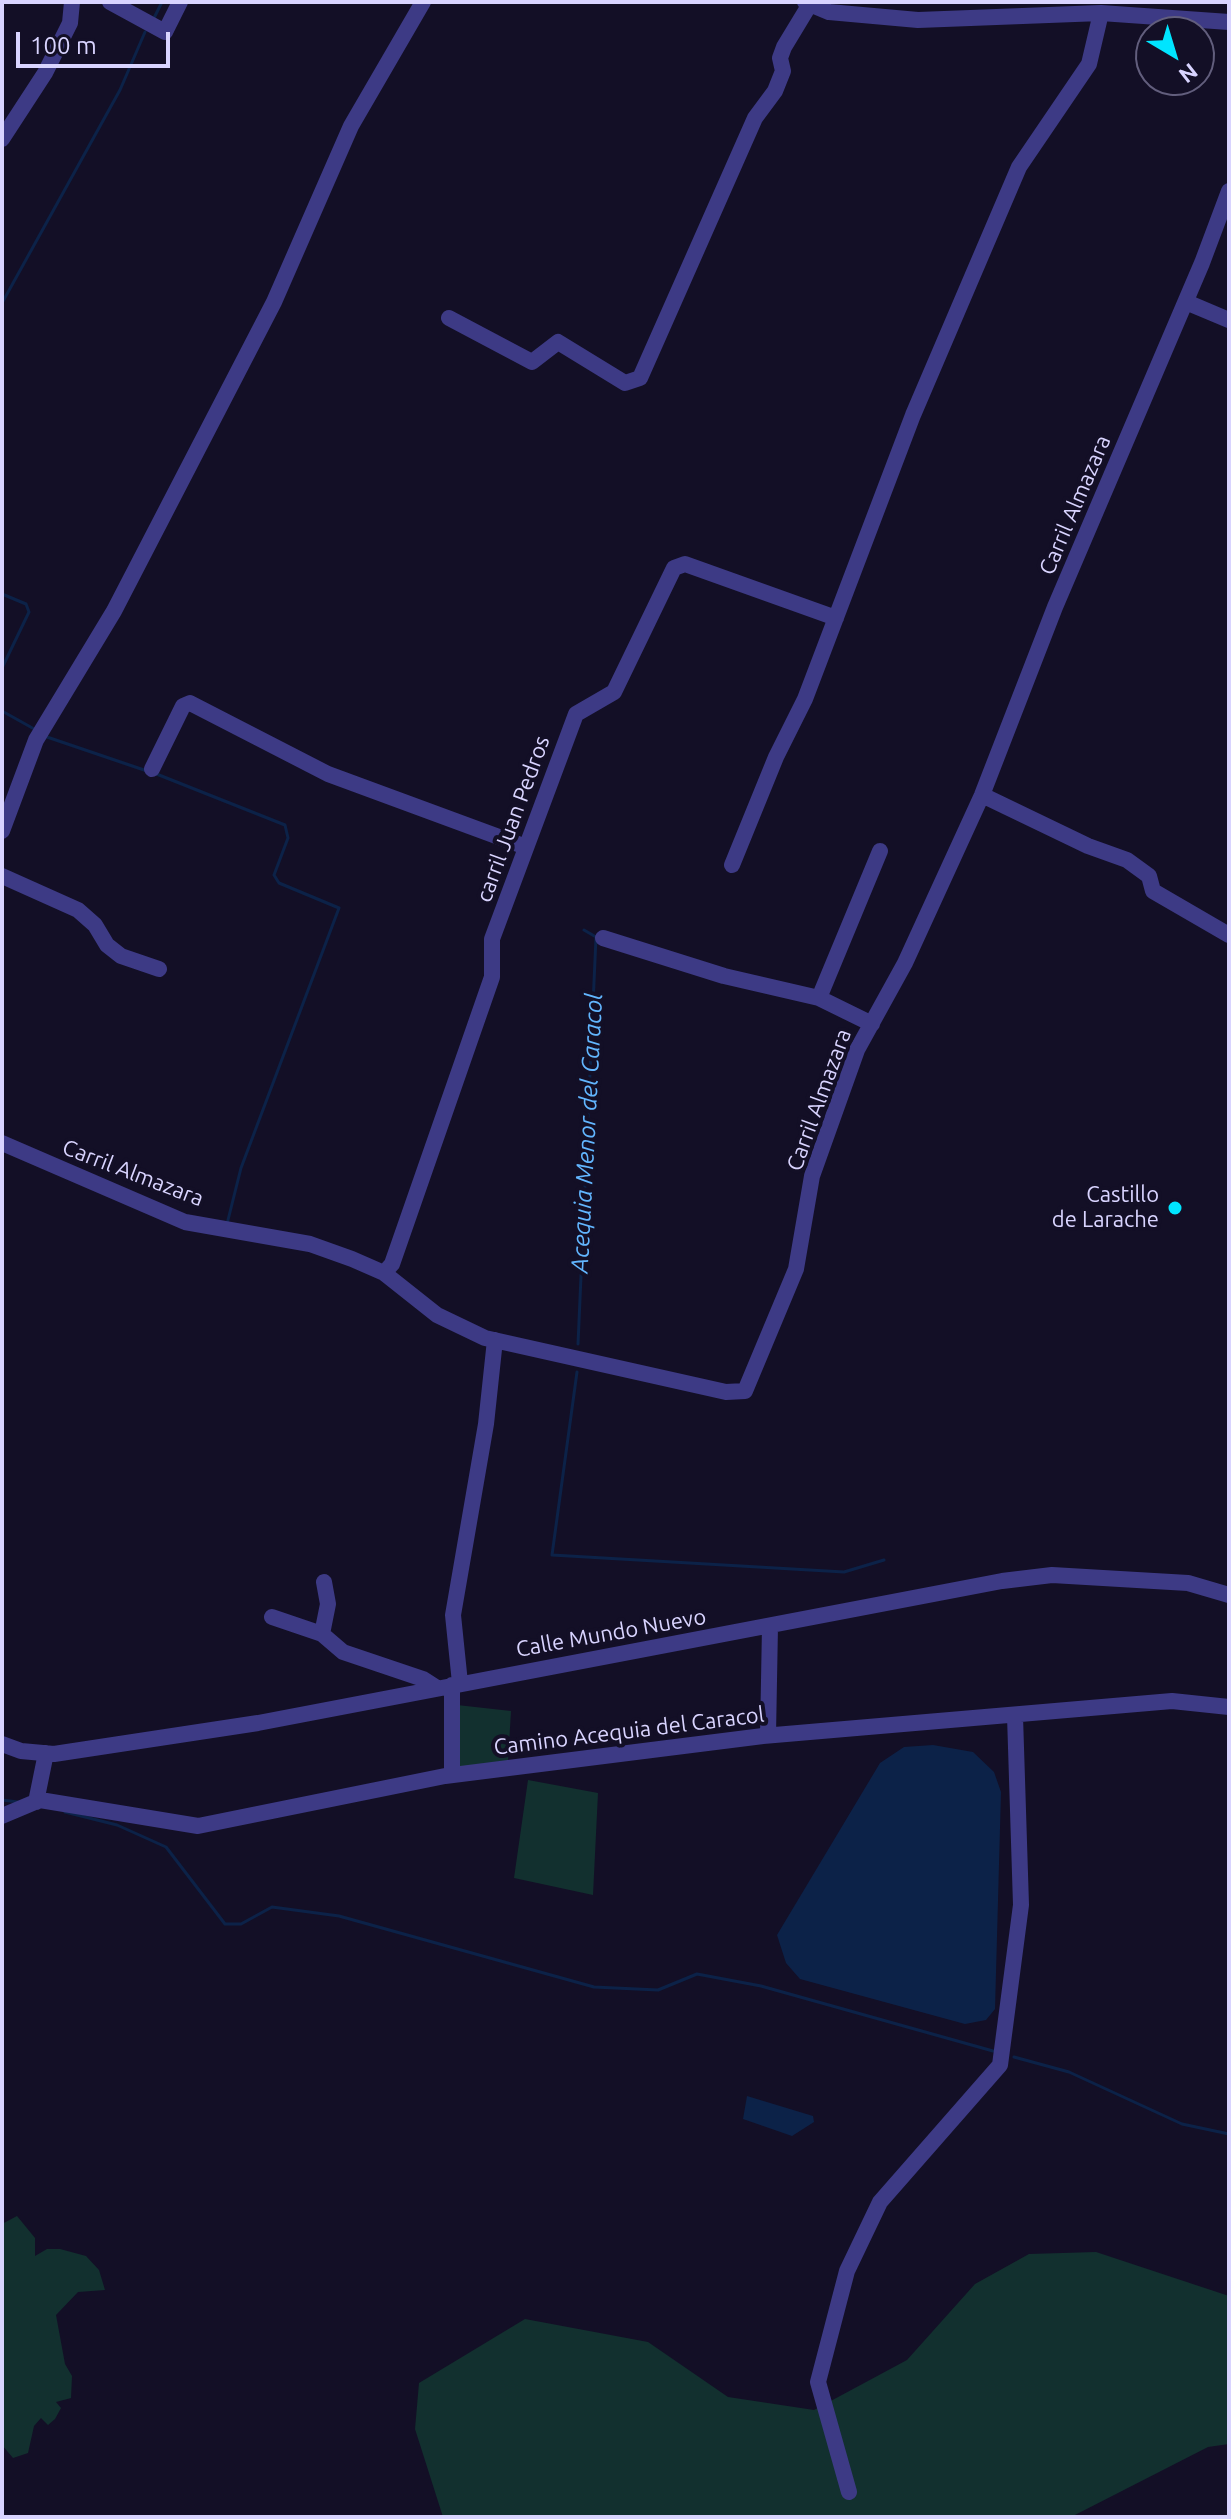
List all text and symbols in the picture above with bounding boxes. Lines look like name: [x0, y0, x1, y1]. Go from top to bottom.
scale bar: [20, 16, 174, 66]
north arrow: [1135, 16, 1215, 96]
text: 100 m: [30, 32, 97, 59]
text: N: [1175, 59, 1203, 89]
street label: Carril Almazara: [1034, 431, 1116, 579]
street label: carril Juan Pedros: [471, 732, 555, 906]
water label: Acequia Menor del Caracol: [565, 992, 609, 1274]
street label: Carril Almazara: [781, 1025, 857, 1175]
street label: Carril Almazara: [59, 1134, 207, 1212]
place label: Castillo de Larache: [1052, 1182, 1159, 1234]
marker: Castillo de Larache: [1166, 1199, 1184, 1217]
street label: Calle Mundo Nuevo: [514, 1603, 708, 1663]
street label: Camino Acequia del Caracol: [492, 1701, 766, 1761]

